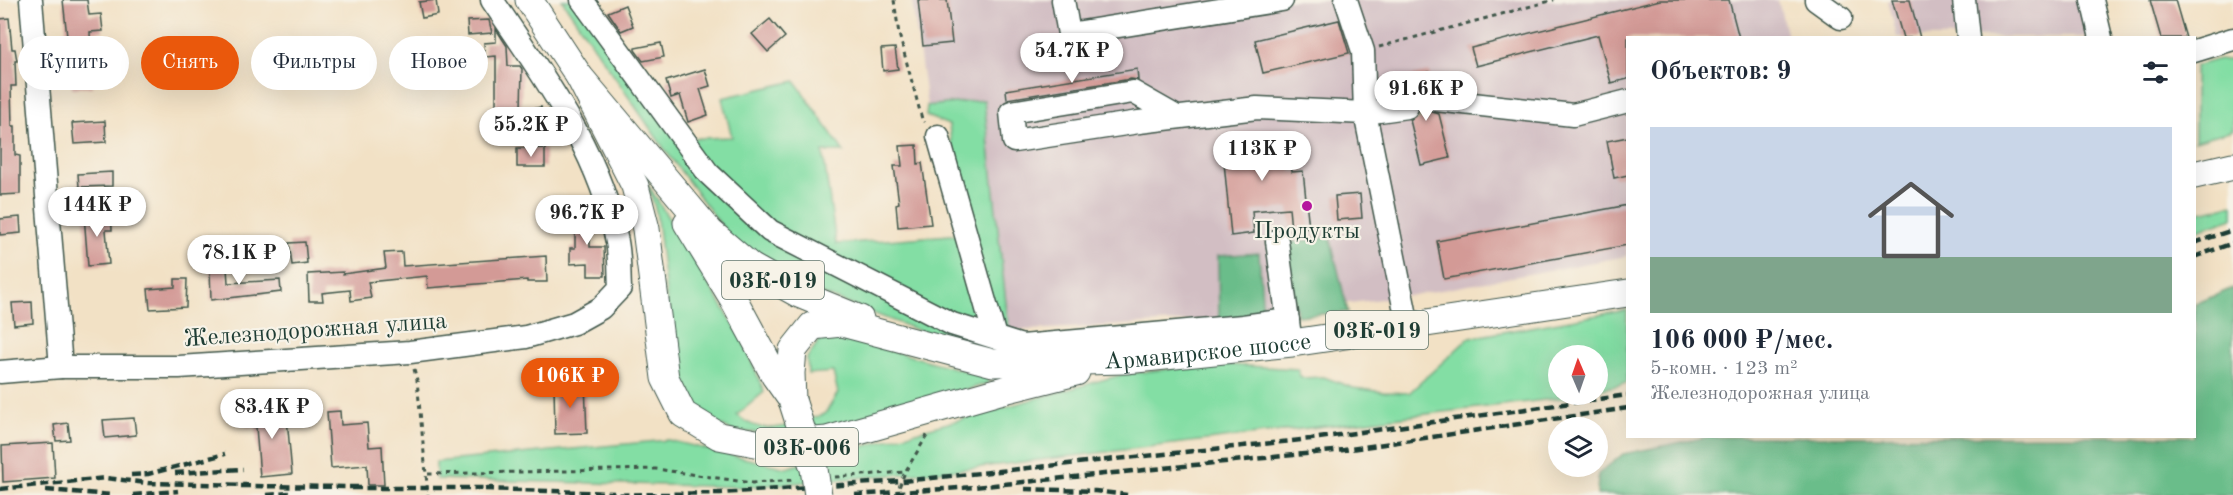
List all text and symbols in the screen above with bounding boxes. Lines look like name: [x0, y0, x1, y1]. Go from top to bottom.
pin: 54.7K ₽: [1017, 33, 1127, 84]
chip: Купить: [18, 36, 129, 90]
chip: Снять: [141, 36, 239, 90]
chip: Фильтры: [251, 36, 377, 90]
chip: Новое: [389, 36, 488, 90]
text: 54.7K ₽: [1034, 42, 1110, 62]
icon: filters: [2139, 56, 2172, 89]
text: Объектов: 9: [1650, 59, 1791, 85]
pin: 91.6K ₽: [1371, 71, 1481, 122]
text: 91.6K ₽: [1388, 80, 1464, 100]
pin: 55.2K ₽: [476, 107, 586, 158]
text: 55.2K ₽: [493, 116, 569, 136]
pin: 113K ₽: [1213, 131, 1311, 182]
text: 113K ₽: [1227, 140, 1297, 160]
icon: home: [1857, 166, 1965, 274]
pin: 144K ₽: [48, 187, 146, 238]
pin: 96.7K ₽: [532, 195, 642, 246]
text: 144K ₽: [62, 196, 132, 216]
marker: Продукты: [1300, 199, 1314, 213]
text: 96.7K ₽: [549, 204, 625, 224]
place label: Продукты: [1254, 220, 1360, 244]
pin: 78.1K ₽: [184, 235, 294, 286]
text: 78.1K ₽: [201, 244, 277, 264]
road number: 03К-019: [722, 261, 824, 299]
street label: Железнодорожная улица: [183, 310, 448, 352]
road number: 03К-019: [1326, 311, 1428, 349]
text: 106 000 ₽/мес.: [1650, 328, 1833, 354]
street label: Армавирское шоссе: [1104, 330, 1313, 374]
north arrow: [1548, 345, 1608, 405]
map controls: [1548, 345, 1608, 477]
pin: 106K ₽: [521, 358, 619, 409]
text: 5-комн. · 123 m²: [1650, 359, 1798, 379]
text: 106K ₽: [535, 367, 605, 387]
text: Железнодорожная улица: [1650, 384, 1870, 404]
pin: 83.4K ₽: [217, 389, 327, 440]
text: 83.4K ₽: [234, 398, 310, 418]
button: layers: [1548, 417, 1608, 477]
road number: 03К-006: [756, 428, 858, 466]

